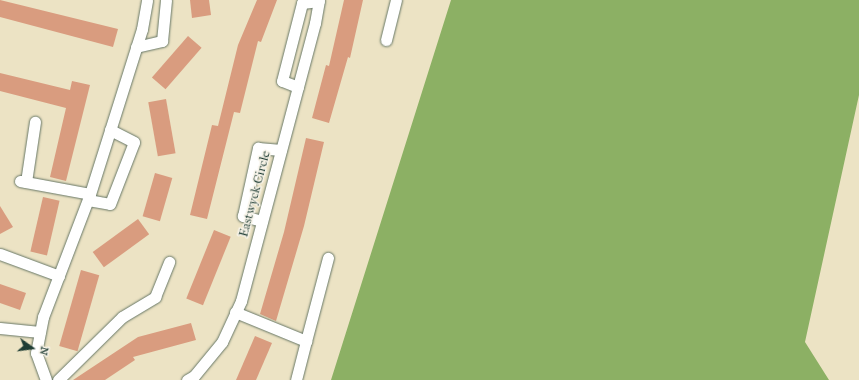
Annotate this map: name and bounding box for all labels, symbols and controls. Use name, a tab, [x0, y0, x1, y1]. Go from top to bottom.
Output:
street label: Eastwyck Circle	[236, 149, 274, 239]
north arrow	[12, 328, 52, 368]
text: N	[37, 345, 51, 357]

